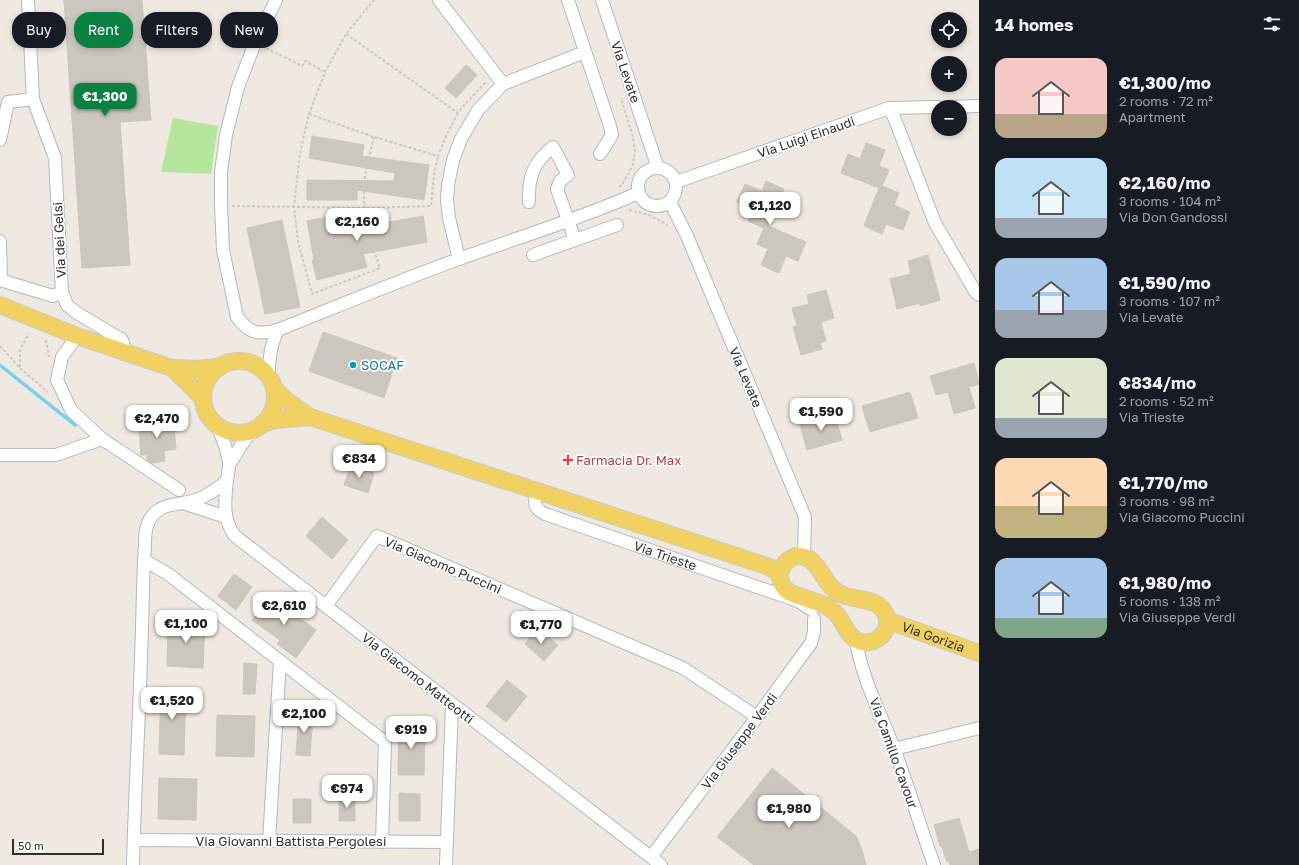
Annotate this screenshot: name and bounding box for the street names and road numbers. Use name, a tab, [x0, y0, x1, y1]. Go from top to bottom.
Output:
street label: Via Levate	[608, 39, 644, 105]
street label: Via Luigi Einaudi	[755, 113, 857, 161]
street label: Via dei Gelsi	[49, 201, 69, 279]
street label: Via Levate	[726, 344, 766, 410]
street label: Via Giacomo Puccini	[382, 533, 504, 597]
street label: Via Trieste	[632, 537, 699, 574]
street label: Via Gorizia	[900, 618, 967, 655]
street label: Via Giacomo Matteotti	[359, 629, 477, 727]
street label: Via Giuseppe Verdi	[698, 690, 780, 792]
street label: Via Camillo Cavour	[866, 695, 922, 811]
street label: Via Giovanni Battista Pergolesi	[196, 833, 386, 849]

